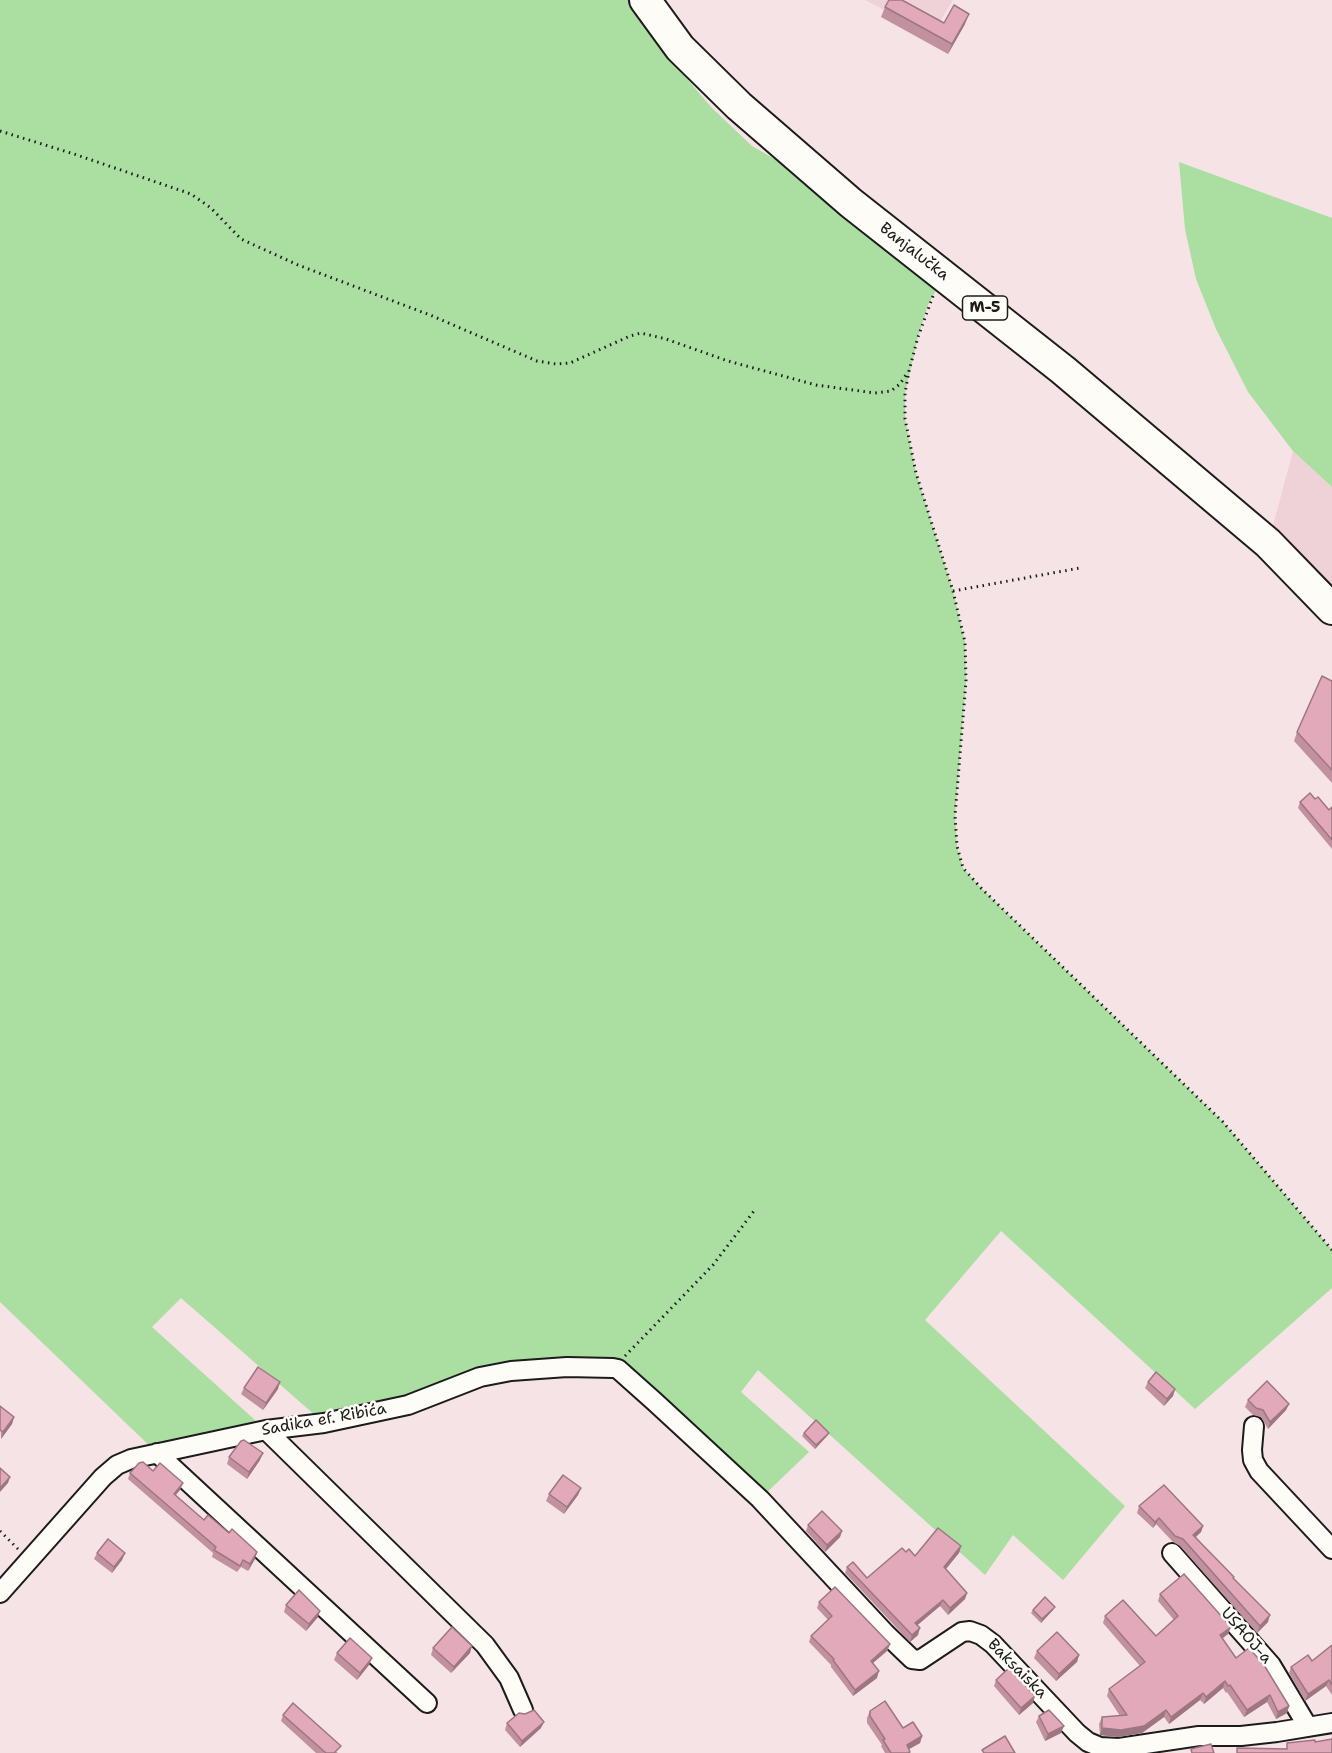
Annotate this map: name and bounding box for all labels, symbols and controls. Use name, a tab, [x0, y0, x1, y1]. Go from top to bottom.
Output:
street label: Banjalučka	[875, 219, 953, 285]
road number: M-5	[962, 296, 1008, 320]
street label: Sadika ef. Ribića	[260, 1400, 388, 1440]
street label: USAOJ-a	[1216, 1604, 1276, 1668]
street label: Baksaiska	[983, 1635, 1051, 1703]

